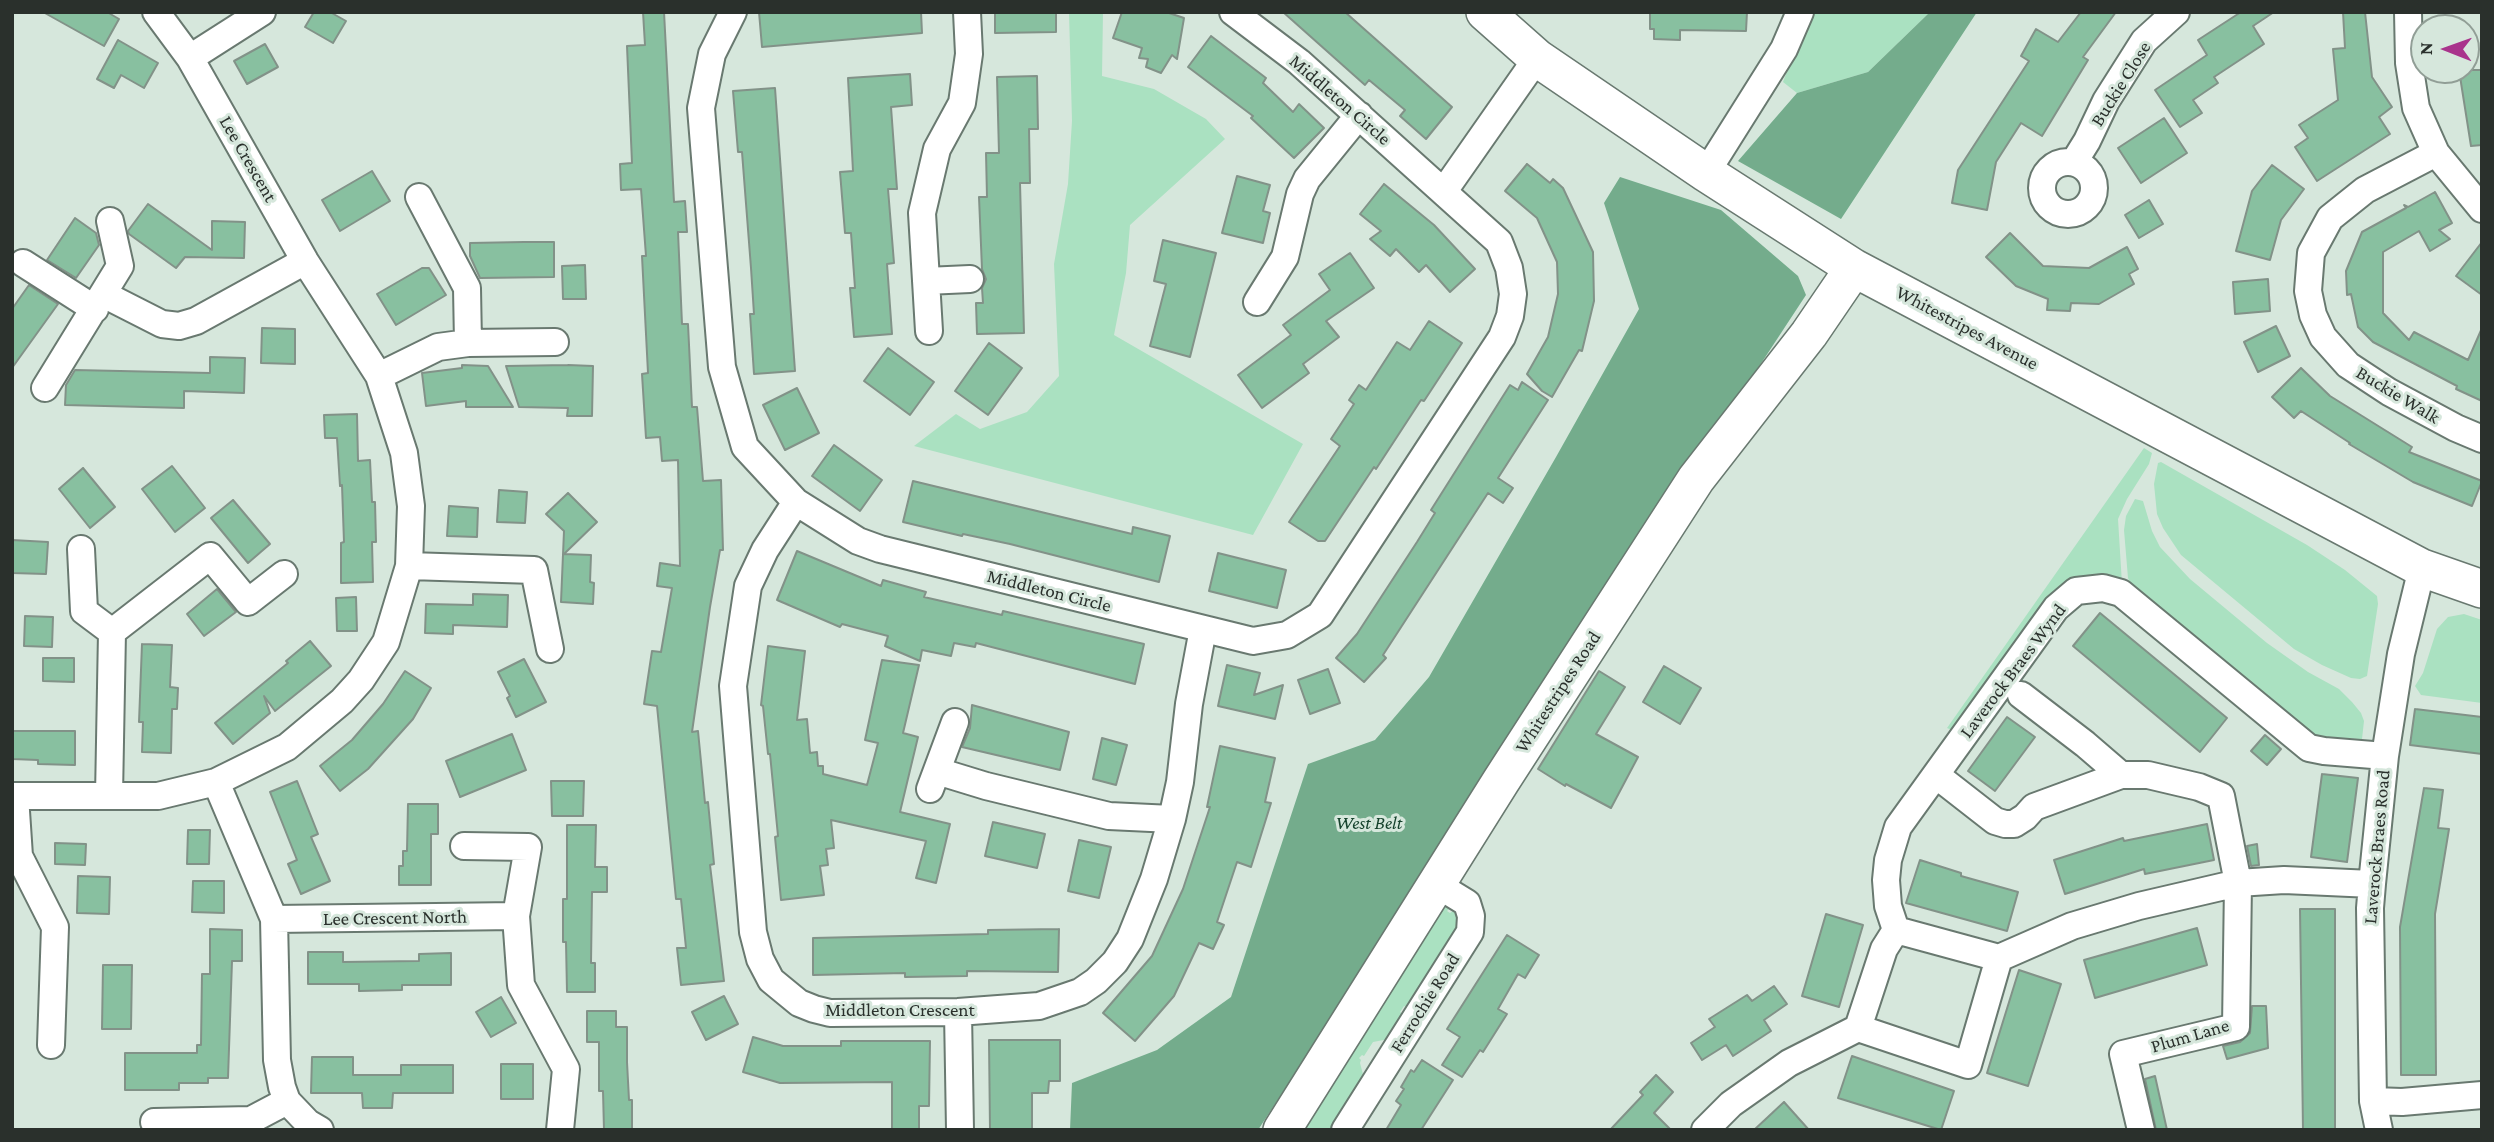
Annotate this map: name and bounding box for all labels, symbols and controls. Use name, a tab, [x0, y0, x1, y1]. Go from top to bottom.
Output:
north arrow	[2410, 14, 2480, 84]
street label: Buckie Close	[2086, 37, 2156, 131]
text: N	[2415, 42, 2436, 55]
street label: Middleton Circle	[1285, 50, 1395, 150]
street label: Lee Crescent	[214, 112, 282, 206]
street label: Whitestripes Avenue	[1892, 281, 2042, 375]
street label: Buckie Walk	[2352, 361, 2444, 429]
street label: Middleton Circle	[985, 565, 1113, 617]
street label: Laverock Braes Wynd	[1955, 599, 2071, 743]
street label: Whitestripes Road	[1510, 627, 1606, 757]
street label: Laverock Braes Road	[2359, 769, 2395, 925]
park label: West Belt	[1336, 812, 1402, 834]
street label: Lee Crescent North	[323, 905, 467, 931]
street label: Ferrochie Road	[1385, 949, 1465, 1057]
street label: Middleton Crescent	[825, 999, 975, 1021]
street label: Plum Lane	[2148, 1014, 2232, 1058]

